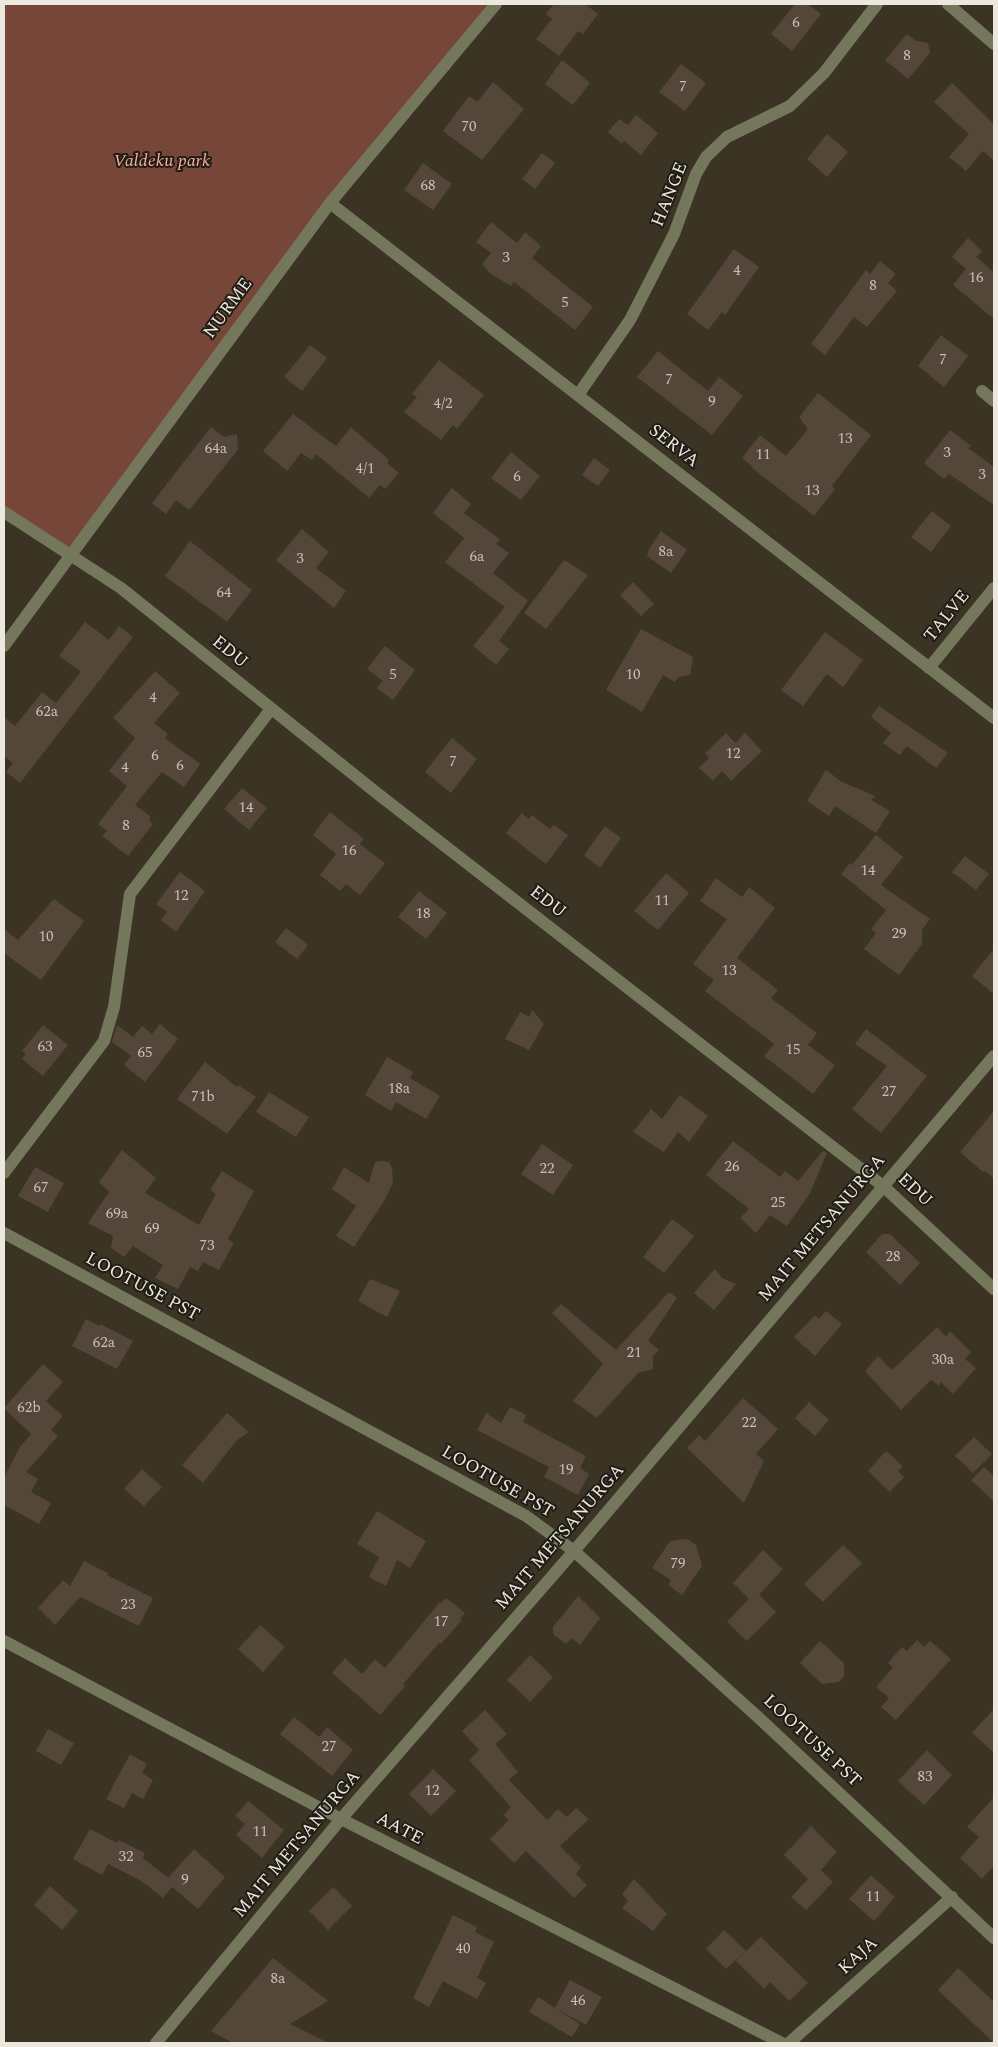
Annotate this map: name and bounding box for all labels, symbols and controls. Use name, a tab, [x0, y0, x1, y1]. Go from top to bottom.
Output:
house number: 6	[792, 15, 800, 33]
house number: 8	[903, 48, 911, 66]
house number: 7	[679, 79, 687, 97]
house number: 70	[462, 119, 476, 137]
park label: Valdeku park	[114, 151, 210, 173]
street label: HANGE	[648, 159, 694, 231]
house number: 68	[421, 178, 435, 196]
house number: 3	[502, 250, 510, 268]
house number: 4	[733, 263, 741, 281]
house number: 16	[969, 270, 983, 288]
street label: NURME	[200, 275, 258, 343]
house number: 8	[869, 278, 877, 296]
house number: 5	[561, 295, 569, 313]
house number: 7	[939, 352, 947, 370]
house number: 7	[665, 372, 673, 390]
house number: 9	[708, 394, 716, 412]
house number: 4/2	[434, 396, 452, 414]
street label: SERVA	[643, 421, 703, 473]
house number: 13	[838, 431, 852, 449]
house number: 64a	[205, 441, 227, 459]
house number: 3	[943, 445, 951, 463]
house number: 11	[756, 447, 770, 465]
house number: 4/1	[356, 461, 374, 479]
house number: 3	[978, 467, 986, 485]
house number: 6	[513, 469, 521, 487]
house number: 13	[805, 483, 819, 501]
house number: 8a	[659, 544, 673, 562]
house number: 6a	[470, 549, 484, 567]
house number: 3	[296, 551, 304, 569]
house number: 64	[217, 585, 231, 603]
street label: TALVE	[921, 587, 975, 647]
street label: EDU	[207, 632, 251, 674]
house number: 5	[389, 667, 397, 685]
house number: 10	[626, 667, 640, 685]
house number: 4	[149, 690, 157, 708]
house number: 62a	[36, 704, 58, 722]
house number: 12	[726, 746, 740, 764]
house number: 6	[151, 748, 159, 766]
house number: 7	[449, 754, 457, 772]
house number: 6	[176, 758, 184, 776]
house number: 4	[121, 760, 129, 778]
house number: 14	[239, 800, 253, 818]
house number: 8	[122, 818, 130, 836]
house number: 16	[342, 843, 356, 861]
house number: 14	[861, 863, 875, 881]
street label: EDU	[525, 882, 569, 924]
house number: 12	[174, 888, 188, 906]
house number: 11	[655, 893, 669, 911]
house number: 18	[416, 906, 430, 924]
house number: 29	[892, 926, 906, 944]
house number: 10	[39, 929, 53, 947]
house number: 13	[722, 963, 736, 981]
house number: 63	[38, 1039, 52, 1057]
house number: 15	[786, 1042, 800, 1060]
house number: 65	[138, 1045, 152, 1063]
house number: 18a	[388, 1081, 410, 1099]
house number: 27	[882, 1084, 896, 1102]
house number: 71b	[191, 1089, 215, 1107]
street label: MAIT METSANURGA	[755, 1151, 891, 1307]
house number: 26	[725, 1159, 739, 1177]
house number: 22	[540, 1161, 554, 1179]
street label: EDU	[892, 1169, 936, 1213]
house number: 67	[34, 1180, 48, 1198]
house number: 25	[771, 1195, 785, 1213]
house number: 69a	[106, 1206, 128, 1224]
house number: 69	[145, 1221, 159, 1239]
house number: 73	[200, 1238, 214, 1256]
street label: LOOTUSE PST	[81, 1249, 203, 1327]
house number: 28	[886, 1249, 900, 1267]
house number: 62a	[93, 1335, 115, 1353]
house number: 21	[627, 1345, 641, 1363]
house number: 30a	[932, 1352, 954, 1370]
house number: 62b	[17, 1400, 41, 1418]
house number: 22	[742, 1415, 756, 1433]
street label: LOOTUSE PST	[437, 1442, 557, 1524]
street label: MAIT METSANURGA	[492, 1461, 630, 1615]
house number: 19	[559, 1462, 573, 1480]
house number: 79	[671, 1556, 685, 1574]
house number: 23	[121, 1597, 135, 1615]
house number: 17	[434, 1614, 448, 1632]
street label: LOOTUSE PST	[757, 1691, 865, 1793]
house number: 27	[322, 1739, 336, 1757]
street label: MAIT METSANURGA	[230, 1767, 366, 1923]
house number: 83	[918, 1769, 932, 1787]
house number: 12	[425, 1783, 439, 1801]
street label: AATE	[372, 1809, 426, 1851]
house number: 11	[253, 1824, 267, 1842]
house number: 32	[119, 1849, 133, 1867]
house number: 9	[181, 1872, 189, 1890]
house number: 11	[866, 1889, 880, 1907]
street label: KAJA	[835, 1934, 883, 1980]
house number: 40	[456, 1941, 470, 1959]
house number: 8a	[271, 1971, 285, 1989]
house number: 46	[571, 1993, 585, 2011]

